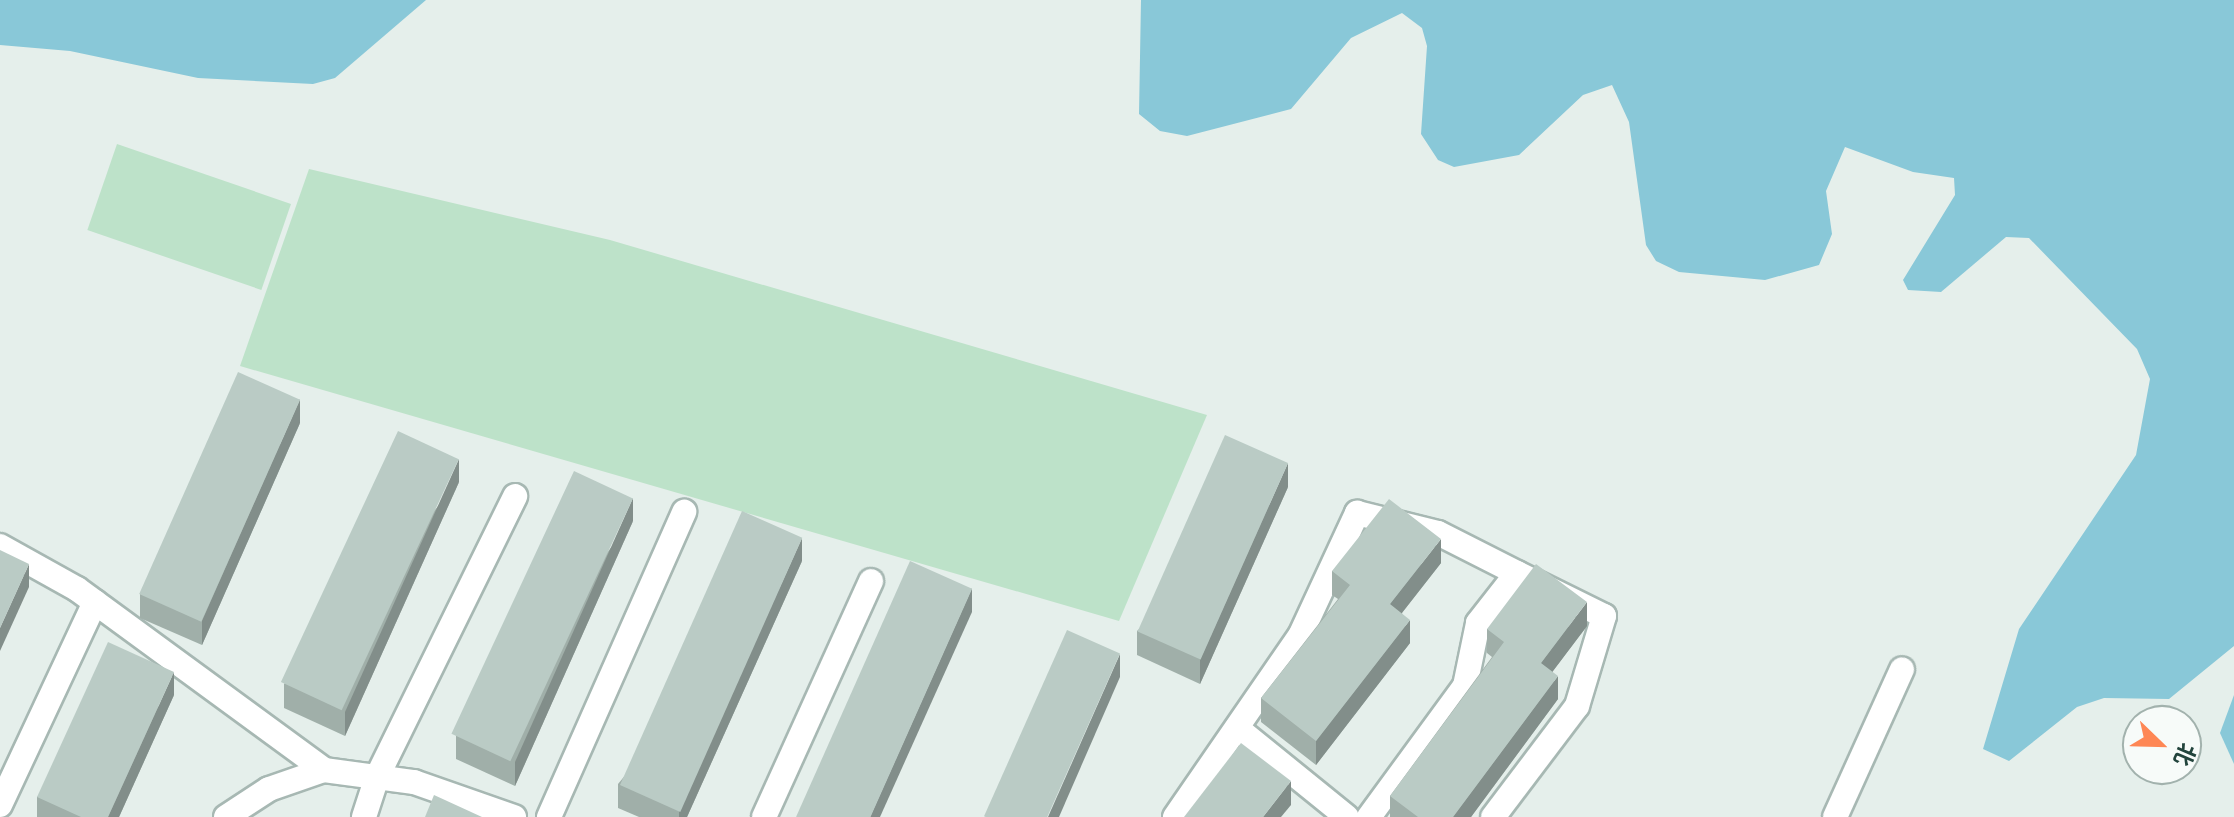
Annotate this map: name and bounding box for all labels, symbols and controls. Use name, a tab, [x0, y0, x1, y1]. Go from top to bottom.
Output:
north arrow	[2122, 705, 2202, 785]
text: 北	[2166, 738, 2199, 769]

